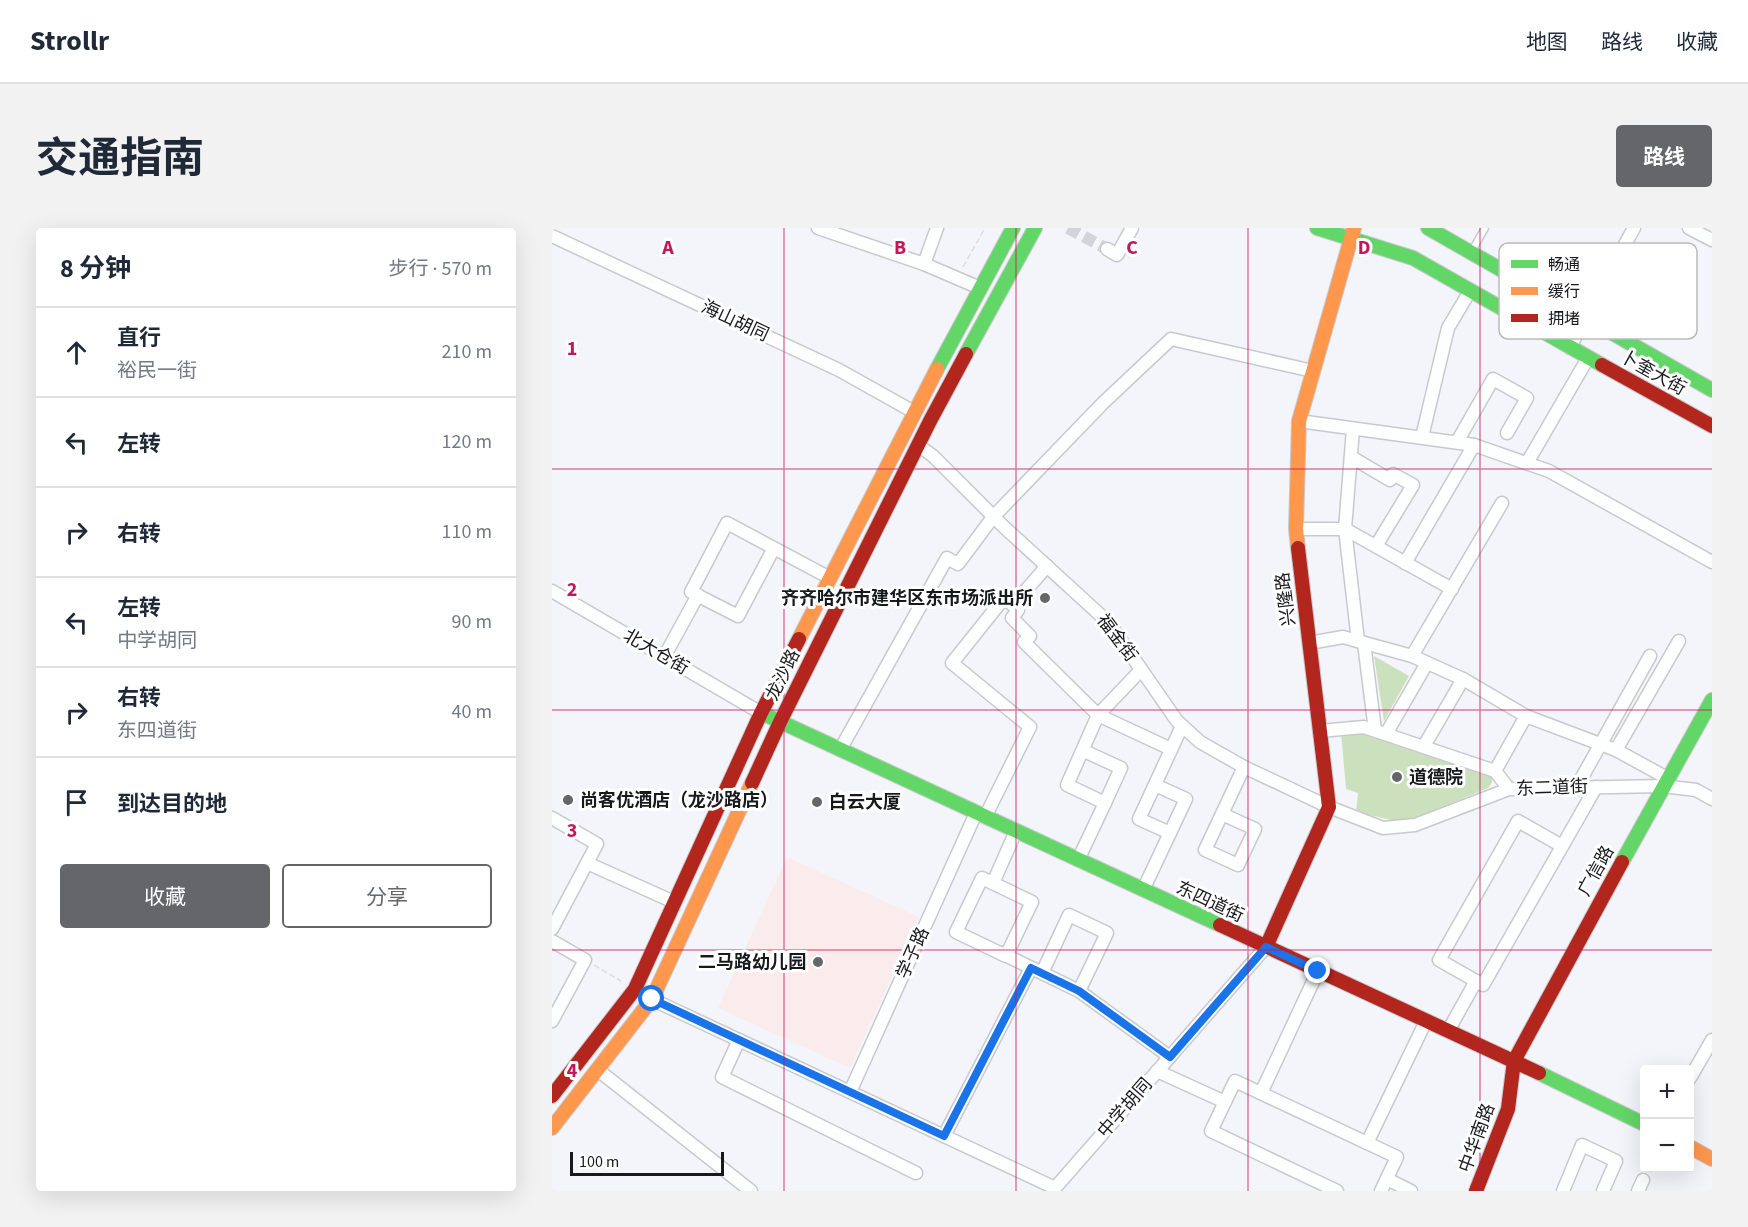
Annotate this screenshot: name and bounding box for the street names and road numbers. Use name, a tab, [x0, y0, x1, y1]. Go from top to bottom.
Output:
street label: 海山胡同	[697, 294, 773, 348]
street label: 卜奎大街	[1615, 345, 1691, 401]
street label: 兴隆路	[1270, 571, 1302, 627]
street label: 福金街	[1091, 609, 1143, 667]
street label: 北大仓街	[619, 623, 693, 681]
street label: 龙沙路	[760, 645, 806, 705]
street label: 东二道街	[1516, 774, 1588, 802]
street label: 广信路	[1572, 841, 1620, 901]
street label: 东四道街	[1172, 875, 1248, 929]
street label: 学子路	[891, 923, 935, 983]
street label: 中学胡同	[1092, 1073, 1158, 1143]
street label: 中华南路	[1453, 1100, 1501, 1176]

